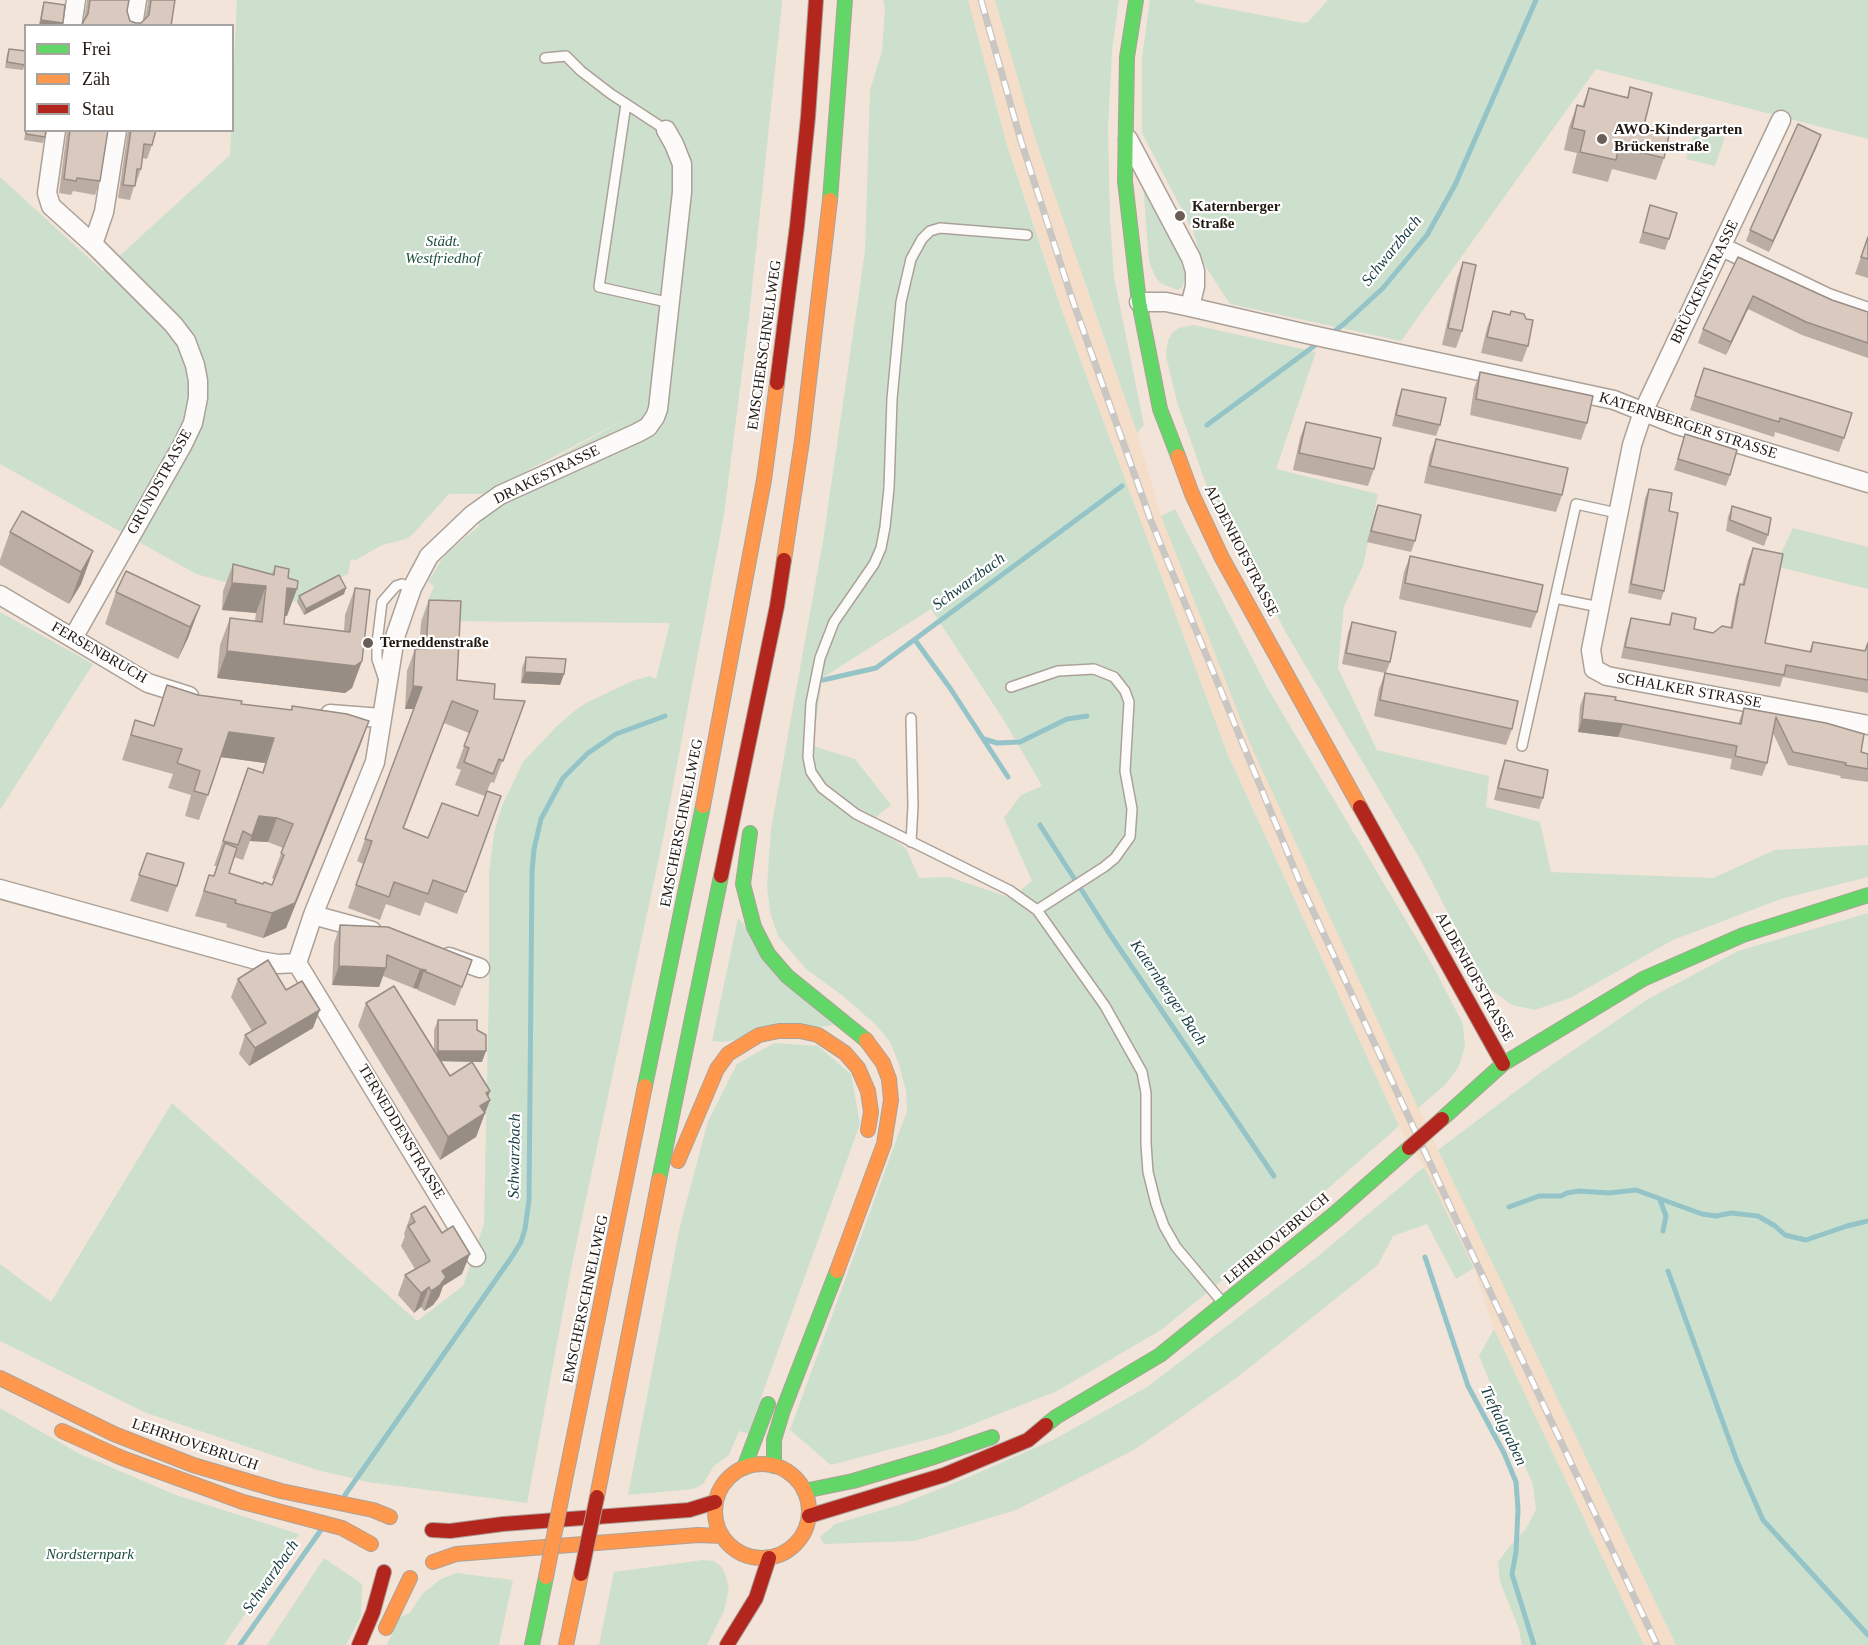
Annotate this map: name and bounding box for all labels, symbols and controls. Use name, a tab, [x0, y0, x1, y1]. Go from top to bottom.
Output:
legend	[24, 24, 234, 132]
text: Frei	[82, 39, 111, 59]
text: Zäh	[82, 69, 110, 89]
text: Stau	[82, 99, 114, 119]
place label: AWO-Kindergarten Brückenstraße	[1614, 121, 1742, 156]
marker: AWO-Kindergarten Brückenstraße	[1595, 132, 1609, 146]
place label: Katernberger Straße	[1192, 198, 1280, 233]
marker: Katernberger Straße	[1173, 209, 1187, 223]
water label: Schwarzbach	[1358, 212, 1426, 290]
street label: BRÜCKENSTRASSE	[1667, 217, 1743, 347]
park label: Städt. Westfriedhof	[405, 233, 481, 268]
street label: EMSCHERSCHNELLWEG	[744, 259, 786, 431]
street label: KATERNBERGER STRASSE	[1597, 389, 1779, 463]
street label: GRUNDSTRASSE	[124, 426, 196, 538]
street label: DRAKESTRASSE	[491, 442, 603, 508]
street label: ALDENHOFSTRASSE	[1200, 482, 1282, 620]
water label: Schwarzbach	[929, 549, 1009, 615]
street label: FERSENBRUCH	[48, 618, 150, 688]
place label: Terneddenstraße	[380, 634, 489, 652]
marker: Terneddenstraße	[361, 636, 375, 650]
street label: SCHALKER STRASSE	[1615, 669, 1763, 713]
street label: EMSCHERSCHNELLWEG	[657, 737, 707, 909]
street label: ALDENHOFSTRASSE	[1431, 909, 1517, 1045]
water label: Katernberger Bach	[1126, 936, 1210, 1050]
street label: TERNEDDENSTRASSE	[354, 1061, 448, 1203]
water label: Schwarzbach	[505, 1113, 525, 1199]
street label: LEHRHOVEBRUCH	[1220, 1190, 1334, 1288]
street label: EMSCHERSCHNELLWEG	[559, 1213, 613, 1385]
water label: Tieftalgraben	[1475, 1383, 1531, 1469]
street label: LEHRHOVEBRUCH	[129, 1415, 261, 1475]
water label: Schwarzbach	[239, 1537, 303, 1617]
park label: Nordsternpark	[46, 1546, 134, 1564]

